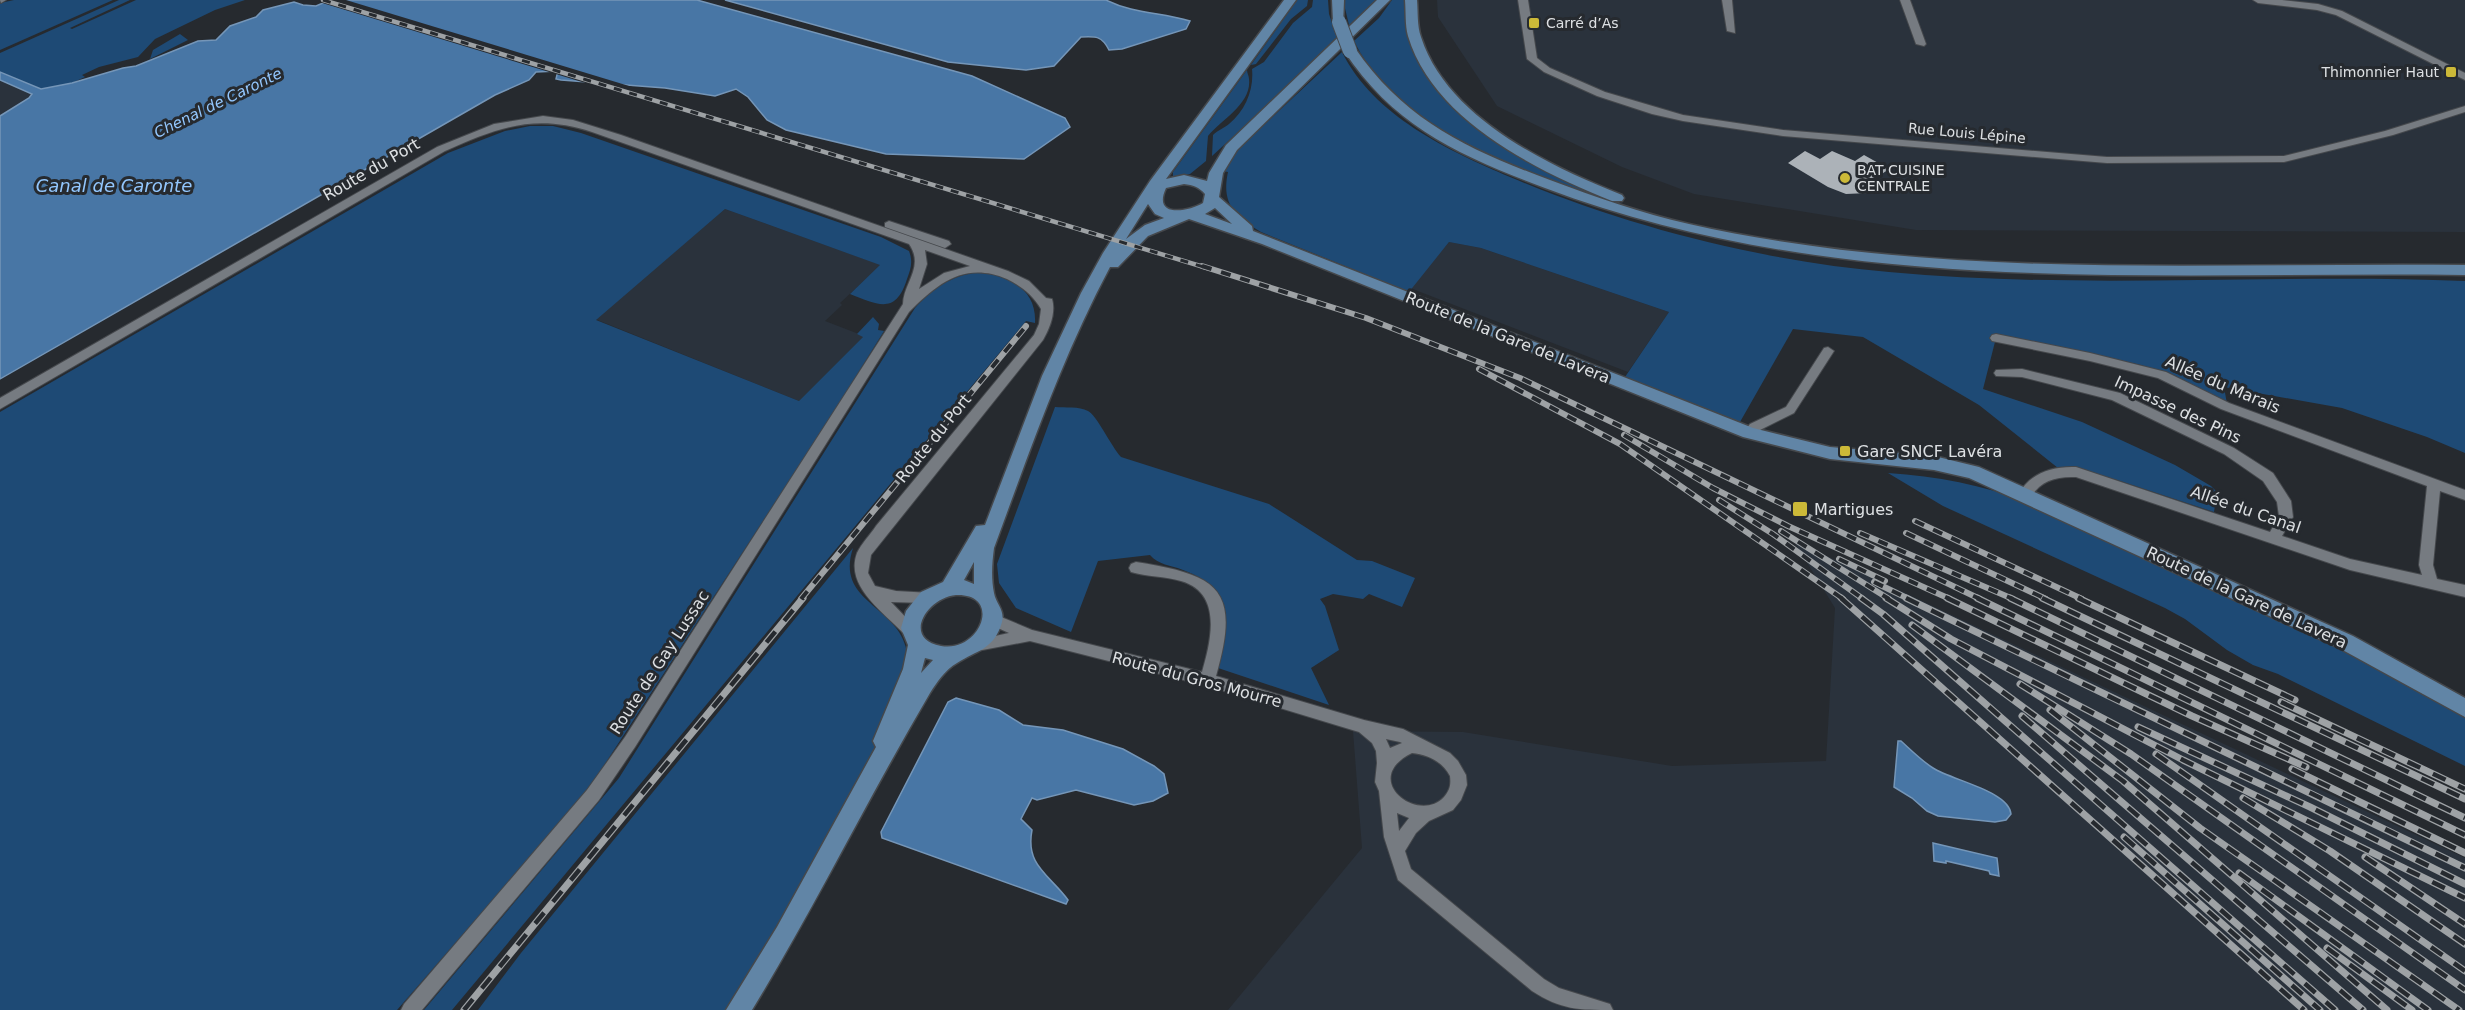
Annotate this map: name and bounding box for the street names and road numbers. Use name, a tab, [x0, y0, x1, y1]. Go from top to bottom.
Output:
street label: Rue Louis Lépine	[1907, 120, 2027, 146]
street label: Route du Port	[319, 134, 423, 205]
street label: Route de la Gare de Lavera	[1403, 288, 1613, 387]
street label: Allée du Marais	[2163, 352, 2283, 417]
street label: Impasse des Pins	[2111, 372, 2244, 447]
street label: Route du Port	[892, 390, 975, 487]
street label: Allée du Canal	[2188, 482, 2303, 537]
street label: Route de la Gare de Lavera	[2144, 543, 2350, 652]
street label: Route de Gay Lussac	[606, 587, 713, 738]
street label: Route du Gros Mourre	[1110, 648, 1284, 711]

